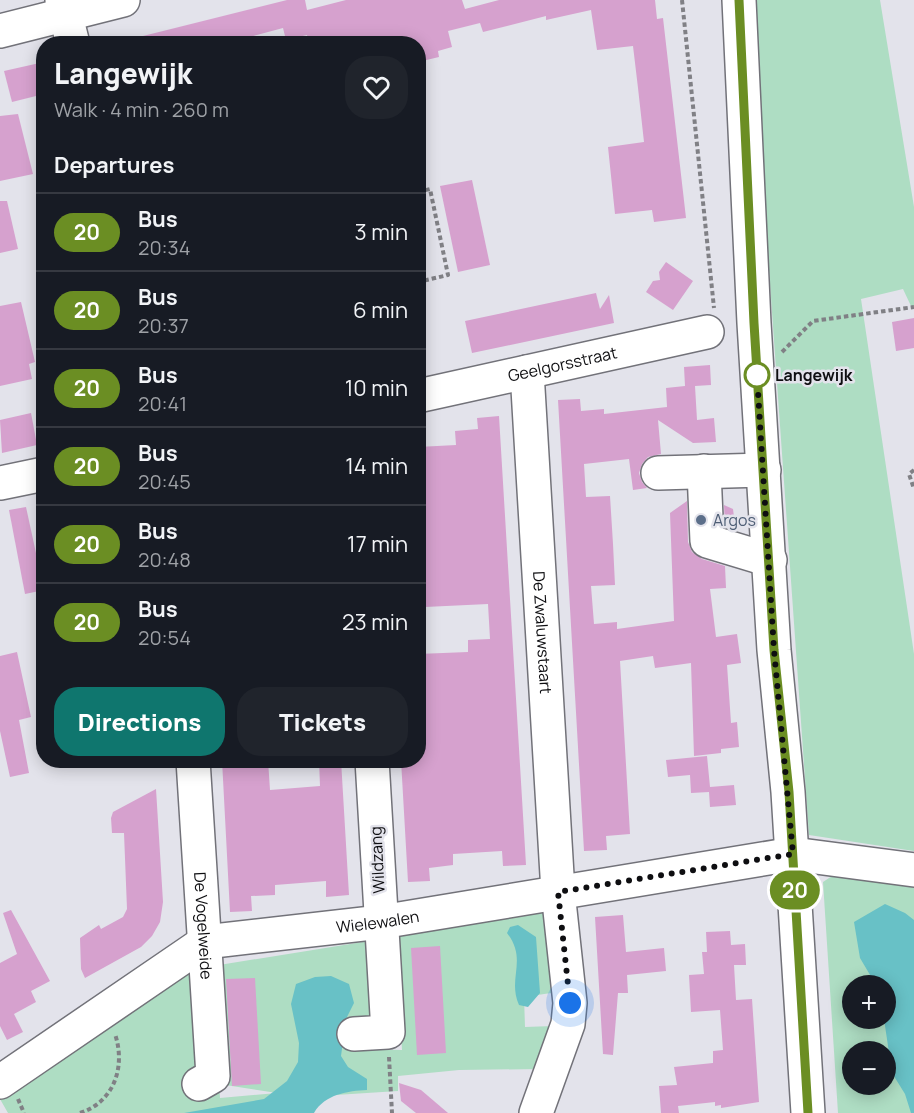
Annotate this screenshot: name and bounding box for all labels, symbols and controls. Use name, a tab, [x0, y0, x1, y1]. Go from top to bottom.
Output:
text: Langewijk	[54, 54, 192, 92]
button: heart	[345, 56, 408, 119]
text: Walk · 4 min · 260 m	[54, 96, 229, 123]
text: Departures	[54, 150, 174, 180]
text: Bus	[138, 204, 178, 234]
text: 3 min	[355, 217, 408, 247]
text: 20	[74, 218, 100, 246]
text: 20:34	[138, 234, 190, 261]
text: Bus	[138, 282, 178, 312]
text: 6 min	[353, 295, 408, 325]
text: 20	[74, 296, 100, 324]
text: 20:37	[138, 312, 189, 339]
street label: Geelgorsstraat	[506, 341, 619, 387]
text: Bus	[138, 360, 178, 390]
marker: Langewijk	[744, 362, 770, 388]
place label: Langewijk	[775, 364, 853, 386]
text: 10 min	[345, 373, 408, 403]
text: 20	[74, 374, 100, 402]
text: 20:41	[138, 390, 187, 417]
text: Bus	[138, 438, 178, 468]
text: 14 min	[345, 451, 408, 481]
text: 20	[74, 452, 100, 480]
text: 20:45	[138, 468, 191, 495]
place label: Argos	[713, 509, 756, 531]
marker: Argos	[694, 513, 708, 527]
text: Bus	[138, 516, 178, 546]
text: 17 min	[347, 529, 408, 559]
text: 20	[74, 530, 100, 558]
text: 20:48	[138, 546, 191, 573]
street label: De Zwaluwstaart	[528, 571, 557, 695]
text: Bus	[138, 594, 178, 624]
text: 23 min	[342, 607, 408, 637]
text: 20	[74, 608, 100, 636]
text: 20:54	[138, 624, 191, 651]
button: Directions	[54, 687, 225, 756]
button: Tickets	[237, 687, 408, 756]
street label: Wildzang	[364, 826, 390, 894]
line badge: 20	[768, 870, 822, 910]
street label: De Vogelweide	[189, 871, 218, 980]
text: 20	[782, 876, 808, 904]
street label: Wielewalen	[335, 905, 421, 938]
map controls	[842, 975, 896, 1095]
button: +	[842, 975, 896, 1029]
your location	[555, 988, 585, 1018]
button: −	[842, 1041, 896, 1095]

